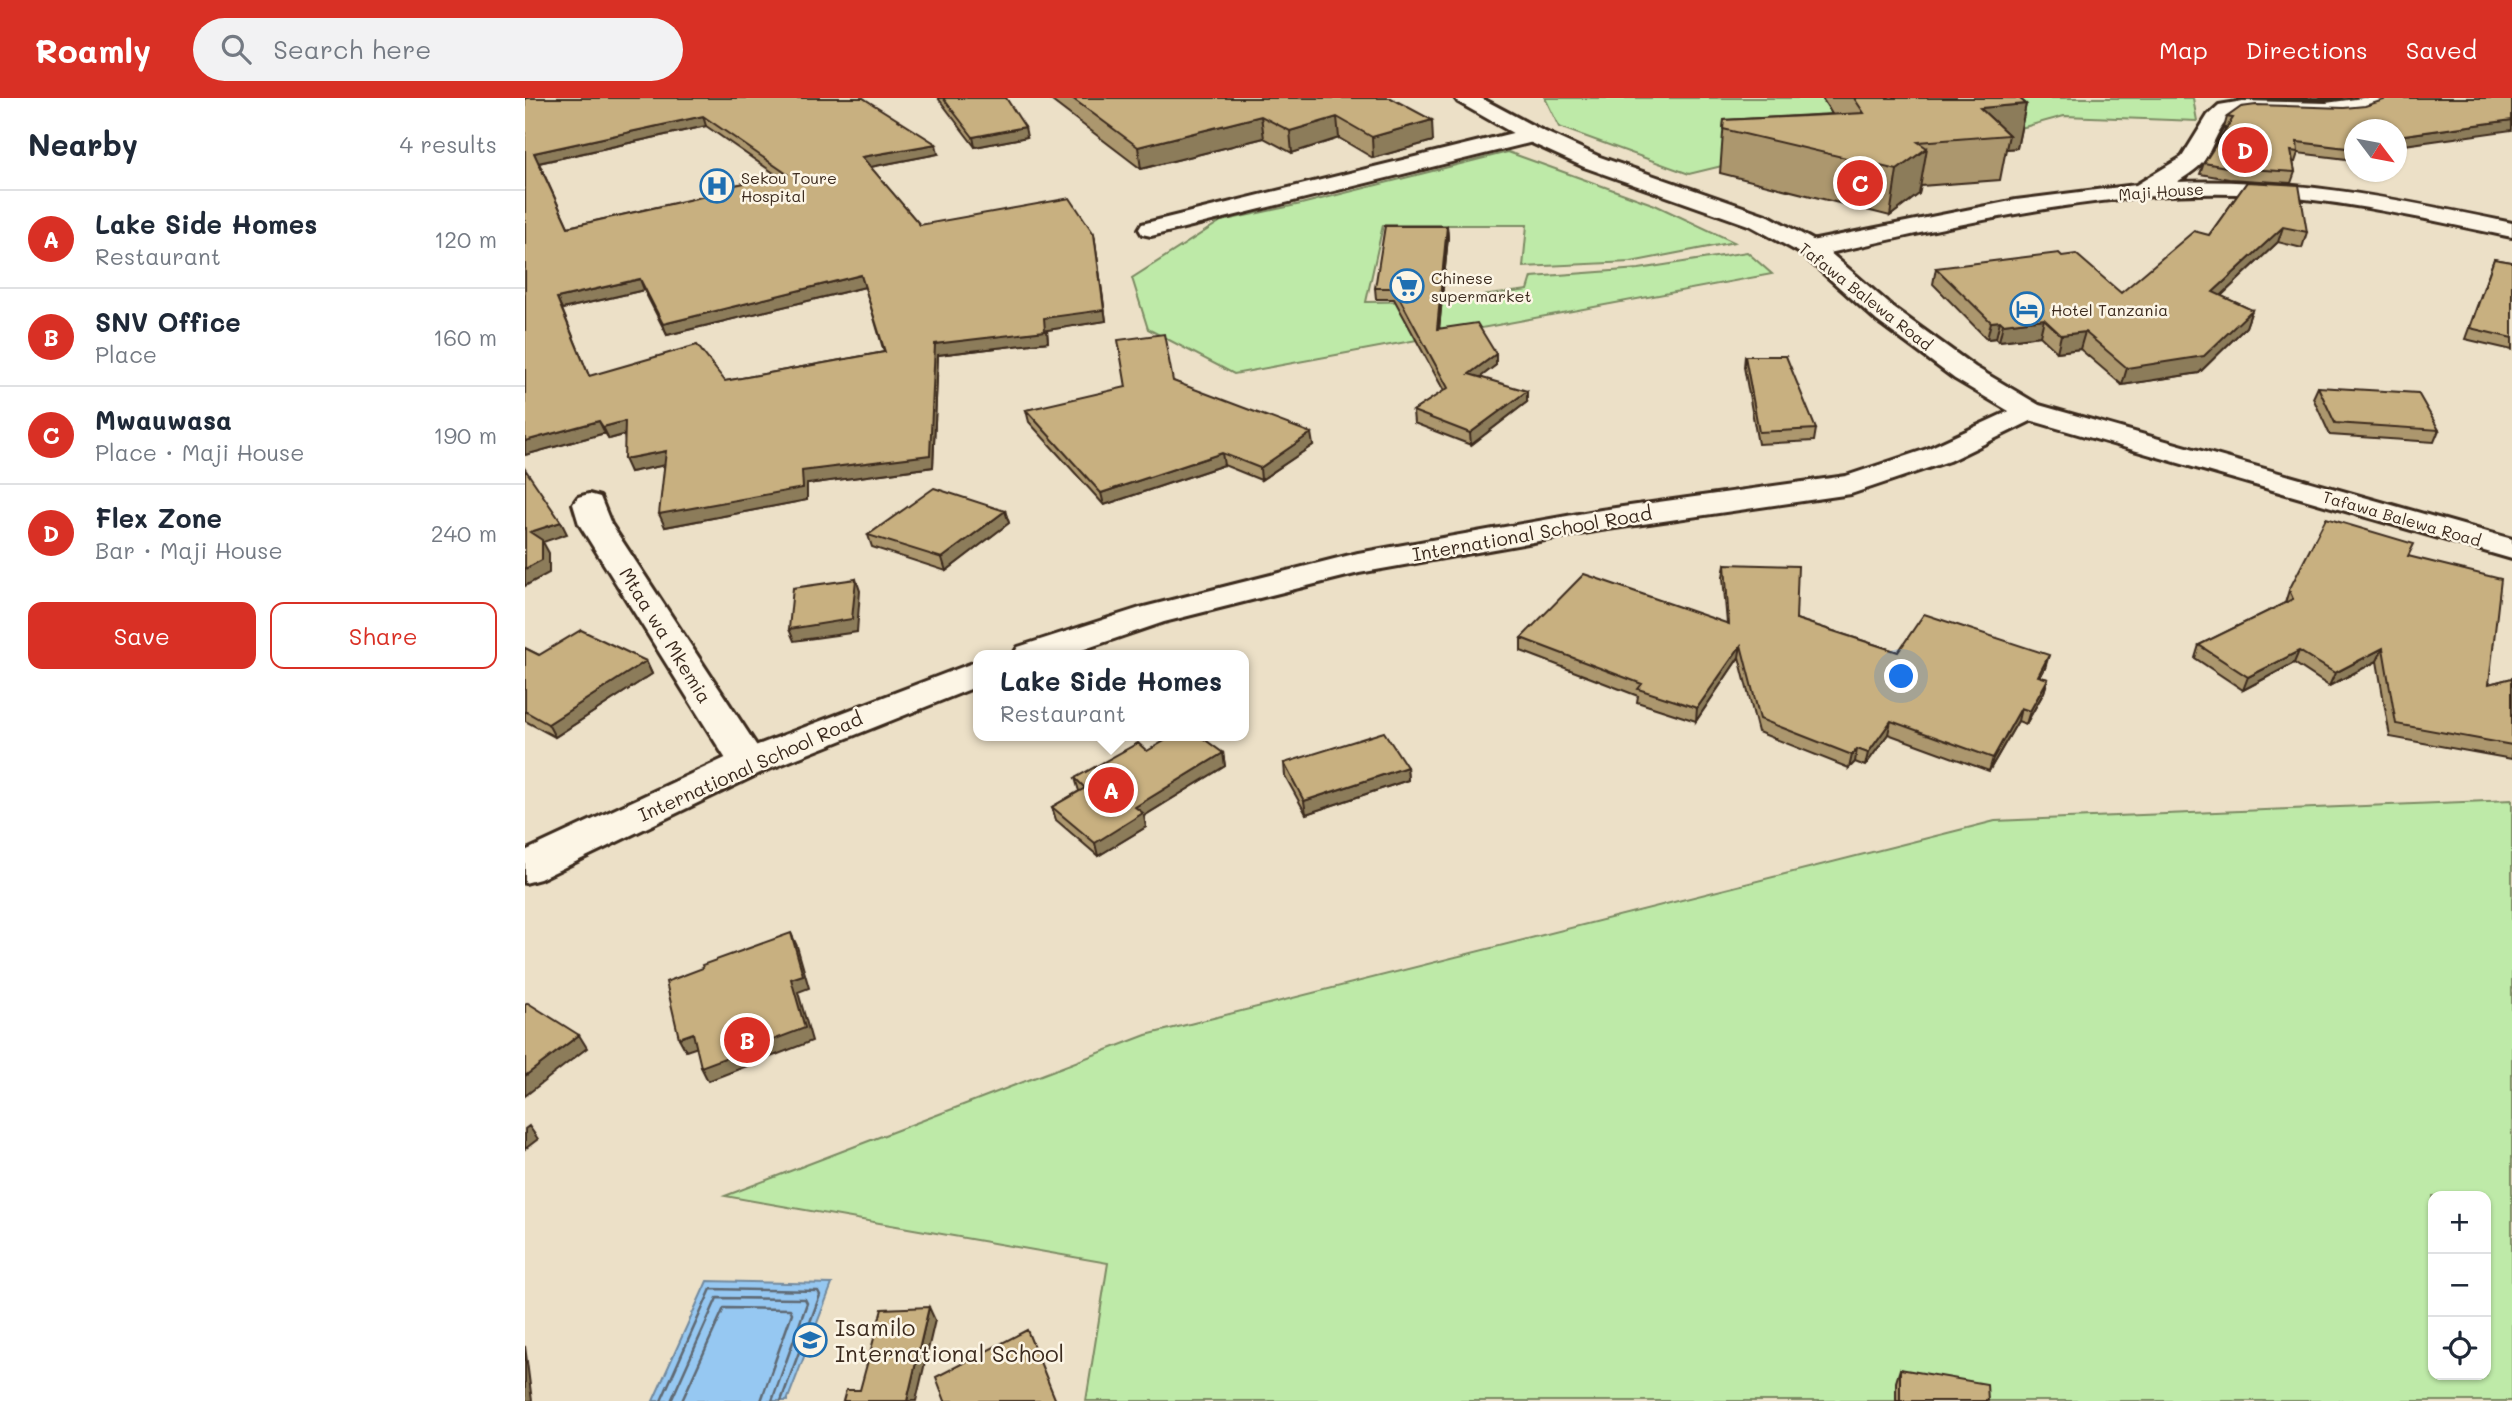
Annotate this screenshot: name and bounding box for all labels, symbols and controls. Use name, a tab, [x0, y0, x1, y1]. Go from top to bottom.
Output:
search box	[193, 18, 683, 81]
text: Roamly	[35, 28, 151, 71]
icon: search	[217, 30, 255, 68]
text: Search here	[273, 32, 431, 66]
text: Map	[2159, 34, 2208, 65]
text: Directions	[2246, 34, 2368, 65]
text: Saved	[2406, 34, 2477, 65]
north arrow	[2344, 119, 2407, 182]
text: Nearby	[28, 124, 138, 164]
pin: D	[2222, 124, 2268, 176]
text: 4 results	[400, 129, 497, 159]
pin: C	[1837, 157, 1883, 209]
hospital icon: Sekou Toure Hospital	[698, 167, 736, 205]
place label: Sekou Toure Hospital	[741, 167, 837, 206]
street label: Maji House	[2118, 178, 2204, 204]
text: Lake Side Homes	[95, 207, 317, 241]
text: A	[43, 224, 59, 254]
text: 120 m	[434, 224, 497, 254]
street label: Tafawa Balewa Road	[1795, 237, 1937, 355]
text: Restaurant	[95, 241, 221, 271]
supermarket icon: Chinese supermarket	[1388, 267, 1426, 305]
place label: Chinese supermarket	[1431, 267, 1532, 306]
hotel icon: Hotel Tanzania	[2008, 290, 2046, 328]
place label: Hotel Tanzania	[2051, 299, 2168, 320]
text: SNV Office	[95, 305, 241, 339]
text: B	[43, 322, 59, 352]
text: 160 m	[433, 322, 497, 352]
text: Place	[95, 339, 157, 369]
text: Mwauwasa	[95, 403, 232, 437]
text: C	[42, 420, 60, 450]
text: 190 m	[433, 420, 497, 450]
text: Place · Maji House	[95, 437, 304, 467]
street label: Tafawa Balewa Road	[2320, 485, 2484, 551]
street label: International School Road	[1410, 500, 1654, 566]
text: Flex Zone	[95, 501, 222, 535]
text: D	[43, 518, 59, 548]
text: 240 m	[431, 518, 497, 548]
text: Bar · Maji House	[95, 535, 283, 565]
street label: Mtaa wa Mkemia	[614, 562, 718, 708]
button: Save	[28, 602, 256, 669]
button: Share	[270, 602, 497, 669]
popup	[973, 650, 1249, 741]
your location	[1884, 659, 1918, 693]
text: Lake Side Homes	[1000, 664, 1222, 698]
text: Restaurant	[1000, 698, 1126, 728]
street label: International School Road	[634, 705, 866, 827]
pin: A	[1088, 764, 1134, 816]
pin: B	[724, 1014, 770, 1066]
map controls	[2428, 1191, 2491, 1380]
button: +	[2428, 1191, 2491, 1254]
button: −	[2428, 1254, 2491, 1317]
place label: Isamilo International School	[835, 1312, 1064, 1368]
button: locate	[2428, 1317, 2491, 1380]
school or university icon: Isamilo International School	[791, 1321, 829, 1359]

